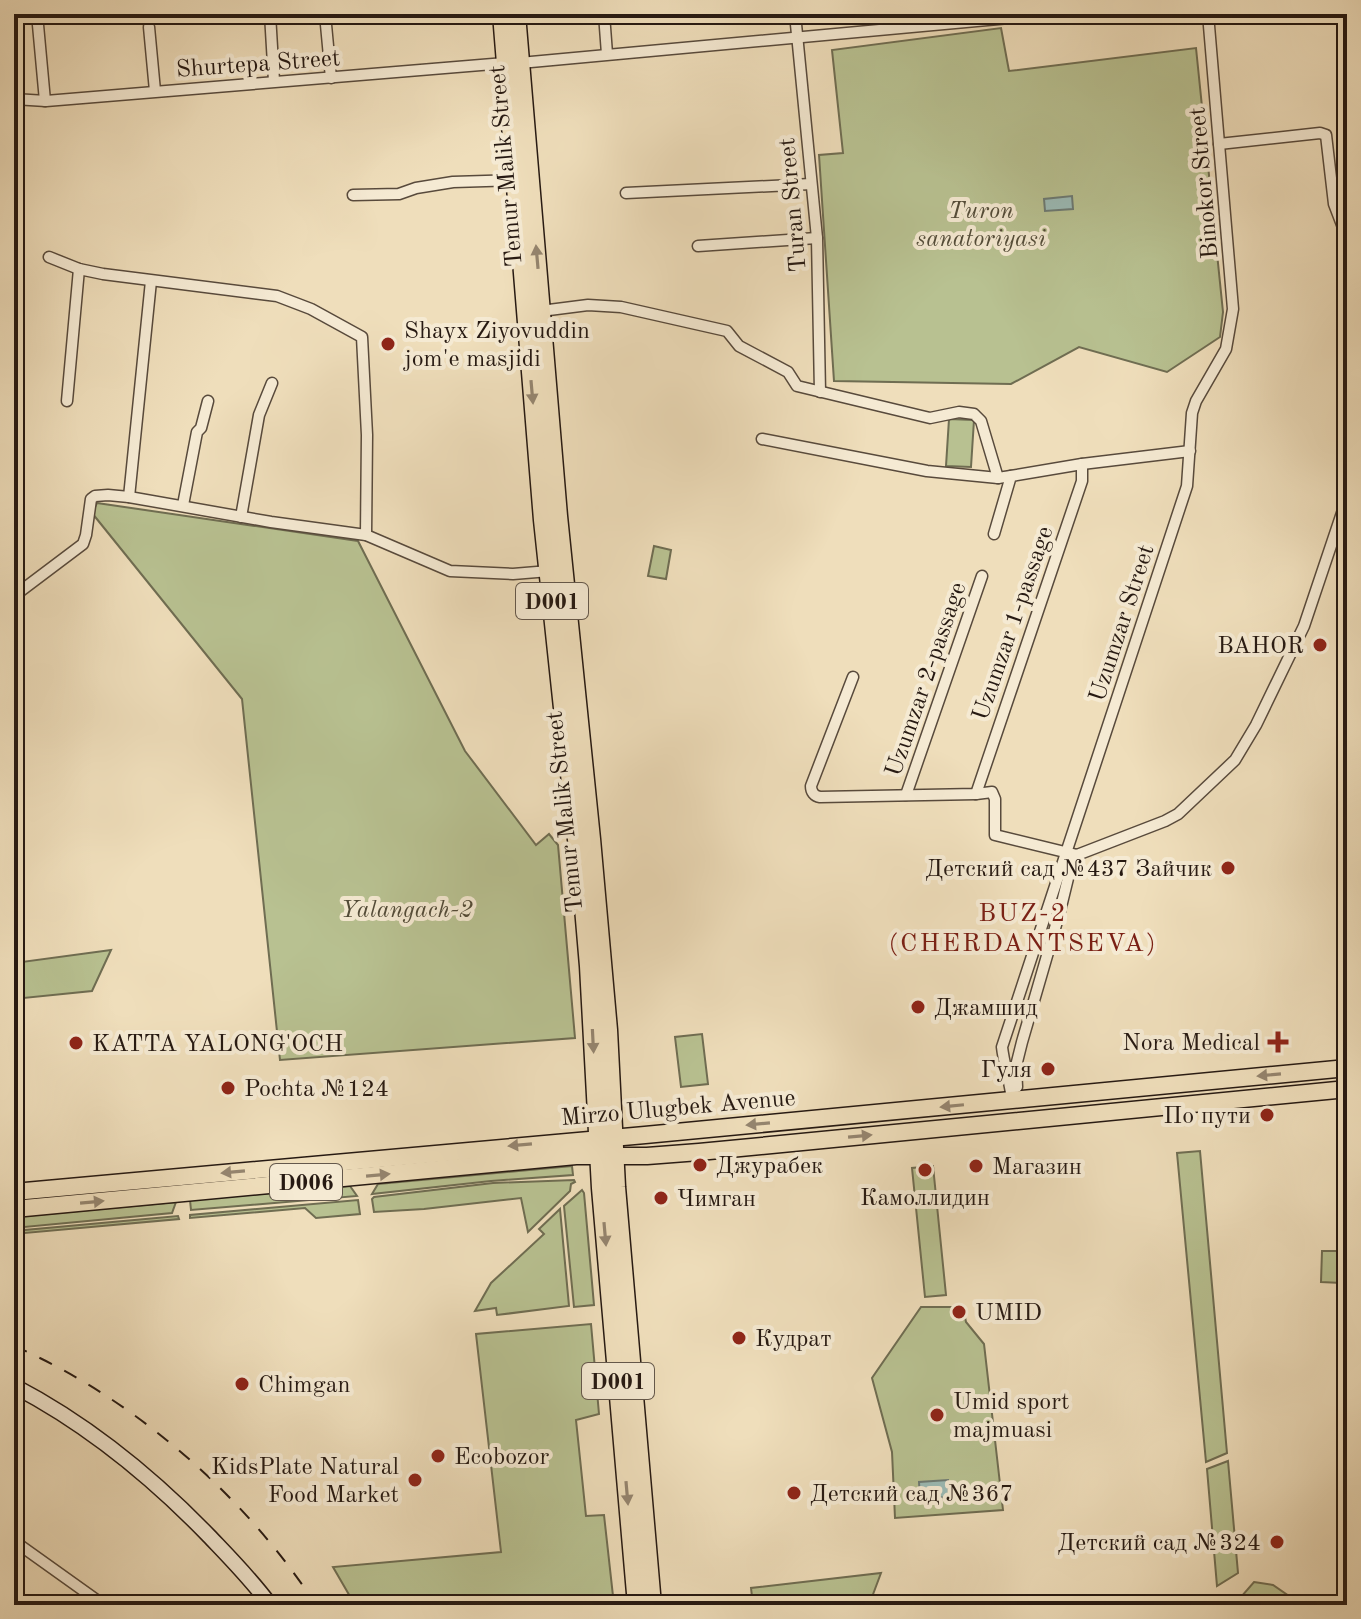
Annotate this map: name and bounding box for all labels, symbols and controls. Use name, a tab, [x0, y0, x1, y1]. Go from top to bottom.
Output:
street label: Shurtepa Street	[175, 47, 341, 83]
street label: Temur Malik Street	[486, 64, 528, 268]
street label: Binokor Street	[1186, 106, 1224, 260]
street label: Turan Street	[776, 137, 812, 273]
park label: Turon sanatoriyasi	[916, 200, 1046, 252]
one-way arrow	[530, 244, 543, 269]
place label: Shayx Ziyovuddin jom'e masjidi	[403, 320, 590, 372]
marker: Shayx Ziyovuddin jom'e masjidi	[379, 335, 397, 353]
one-way arrow	[526, 380, 539, 405]
street label: Uzumzаr 1-passage	[969, 523, 1058, 724]
street label: Uzumzаr Street	[1086, 542, 1160, 705]
street label: Uzumzаr 2-passage	[882, 579, 971, 780]
road number: D001	[516, 583, 588, 619]
place label: BAHOR	[1217, 635, 1304, 659]
marker: BAHOR	[1311, 636, 1329, 654]
street label: Temur Malik Street	[543, 710, 589, 914]
place label: Детский сад №437 Зайчик	[925, 858, 1212, 882]
marker: Детский сад №437 Зайчик	[1219, 859, 1237, 877]
park label: Yalangach-2	[341, 899, 473, 923]
district label: BUZ-2 (CHERDANTSEVA)	[888, 901, 1158, 957]
place label: Джамшид	[934, 997, 1038, 1021]
marker: Джамшид	[909, 998, 927, 1016]
one-way arrow	[587, 1029, 600, 1054]
marker: Nora Medical	[1267, 1031, 1289, 1053]
place label: Nora Medical	[1122, 1032, 1260, 1056]
place label: KATTA YALONG'OCH	[92, 1033, 343, 1057]
marker: KATTA YALONG'OCH	[67, 1034, 85, 1052]
place label: Гуля	[980, 1059, 1032, 1083]
marker: Гуля	[1039, 1060, 1057, 1078]
one-way arrow	[1256, 1069, 1281, 1082]
place label: Pochta №124	[244, 1078, 389, 1102]
marker: Pochta №124	[219, 1079, 237, 1097]
street label: Mirzo Ulugbek Avenue	[560, 1087, 796, 1131]
one-way arrow	[939, 1099, 964, 1112]
place label: По пути	[1163, 1105, 1251, 1129]
marker: По пути	[1258, 1106, 1276, 1124]
one-way arrow	[746, 1118, 771, 1131]
one-way arrow	[848, 1129, 873, 1142]
one-way arrow	[507, 1139, 532, 1152]
place label: Джурабек	[716, 1155, 823, 1179]
marker: Джурабек	[691, 1156, 709, 1174]
place label: Магазин	[992, 1156, 1082, 1180]
marker: Магазин	[967, 1157, 985, 1175]
marker: Камоллидин	[916, 1161, 934, 1179]
road number: D006	[270, 1164, 342, 1200]
one-way arrow	[220, 1165, 245, 1178]
one-way arrow	[366, 1168, 391, 1181]
place label: Камоллидин	[860, 1187, 990, 1211]
place label: Чимган	[677, 1188, 756, 1212]
marker: Чимган	[652, 1189, 670, 1207]
one-way arrow	[80, 1195, 105, 1208]
one-way arrow	[599, 1222, 612, 1247]
place label: UMID	[975, 1302, 1042, 1326]
marker: UMID	[950, 1303, 968, 1321]
place label: Кудрат	[755, 1328, 832, 1352]
marker: Кудрат	[730, 1329, 748, 1347]
road number: D001	[582, 1363, 654, 1399]
place label: Chimgan	[258, 1374, 350, 1398]
marker: Chimgan	[233, 1375, 251, 1393]
place label: Umid sport majmuasi	[953, 1391, 1070, 1443]
marker: Umid sport majmuasi	[928, 1406, 946, 1424]
place label: Ecobozor	[454, 1446, 550, 1470]
marker: Ecobozor	[429, 1447, 447, 1465]
place label: KidsPlate Natural Food Market	[211, 1456, 399, 1508]
marker: KidsPlate Natural Food Market	[406, 1471, 424, 1489]
one-way arrow	[621, 1481, 634, 1506]
place label: Детский сад №367	[810, 1483, 1013, 1507]
marker: Детский сад №367	[785, 1484, 803, 1502]
place label: Детский сад №324	[1058, 1532, 1261, 1556]
marker: Детский сад №324	[1268, 1533, 1286, 1551]

